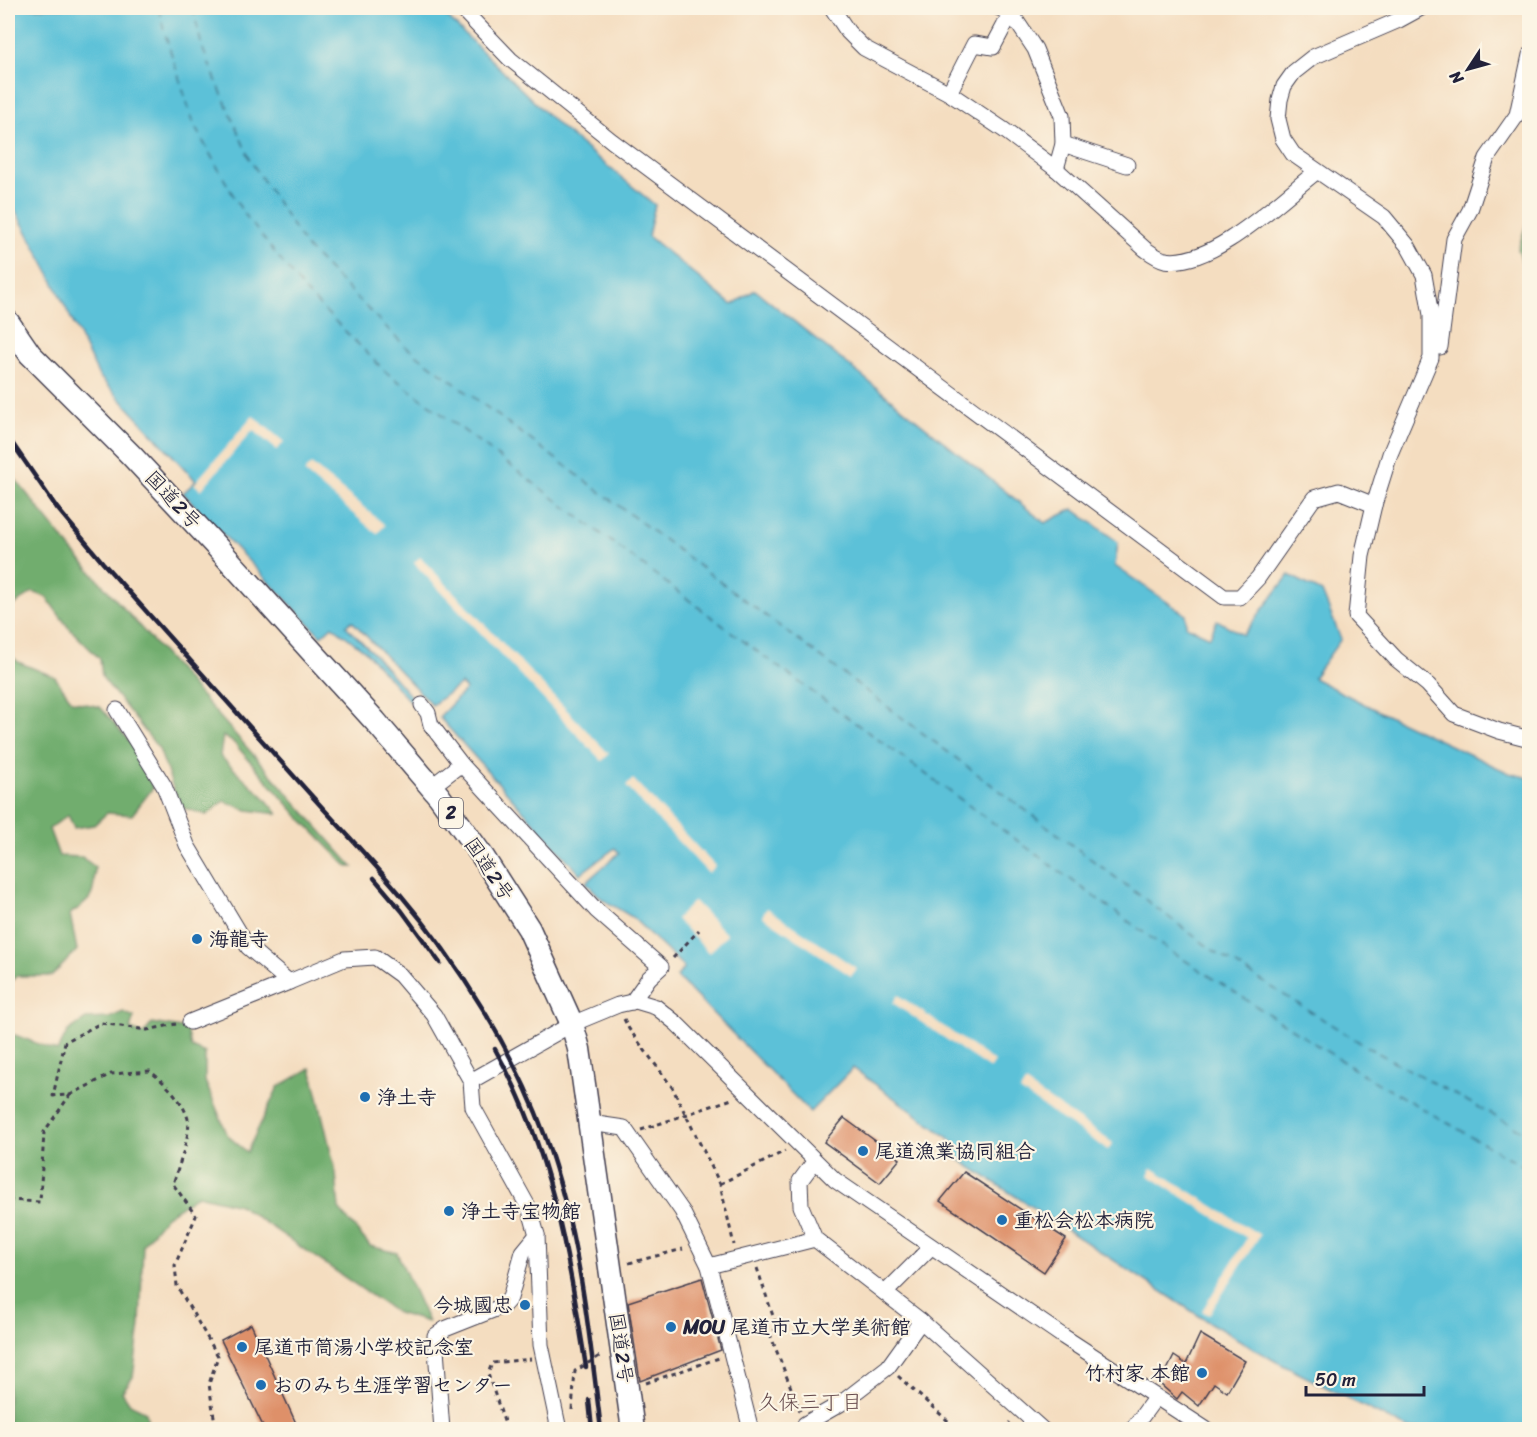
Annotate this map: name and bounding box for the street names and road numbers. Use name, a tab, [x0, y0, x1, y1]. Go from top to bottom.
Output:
street label: 国道2号	[136, 462, 210, 538]
road number: 2	[439, 798, 463, 828]
street label: 国道2号	[454, 830, 524, 908]
street label: 国道2号	[599, 1310, 643, 1386]

